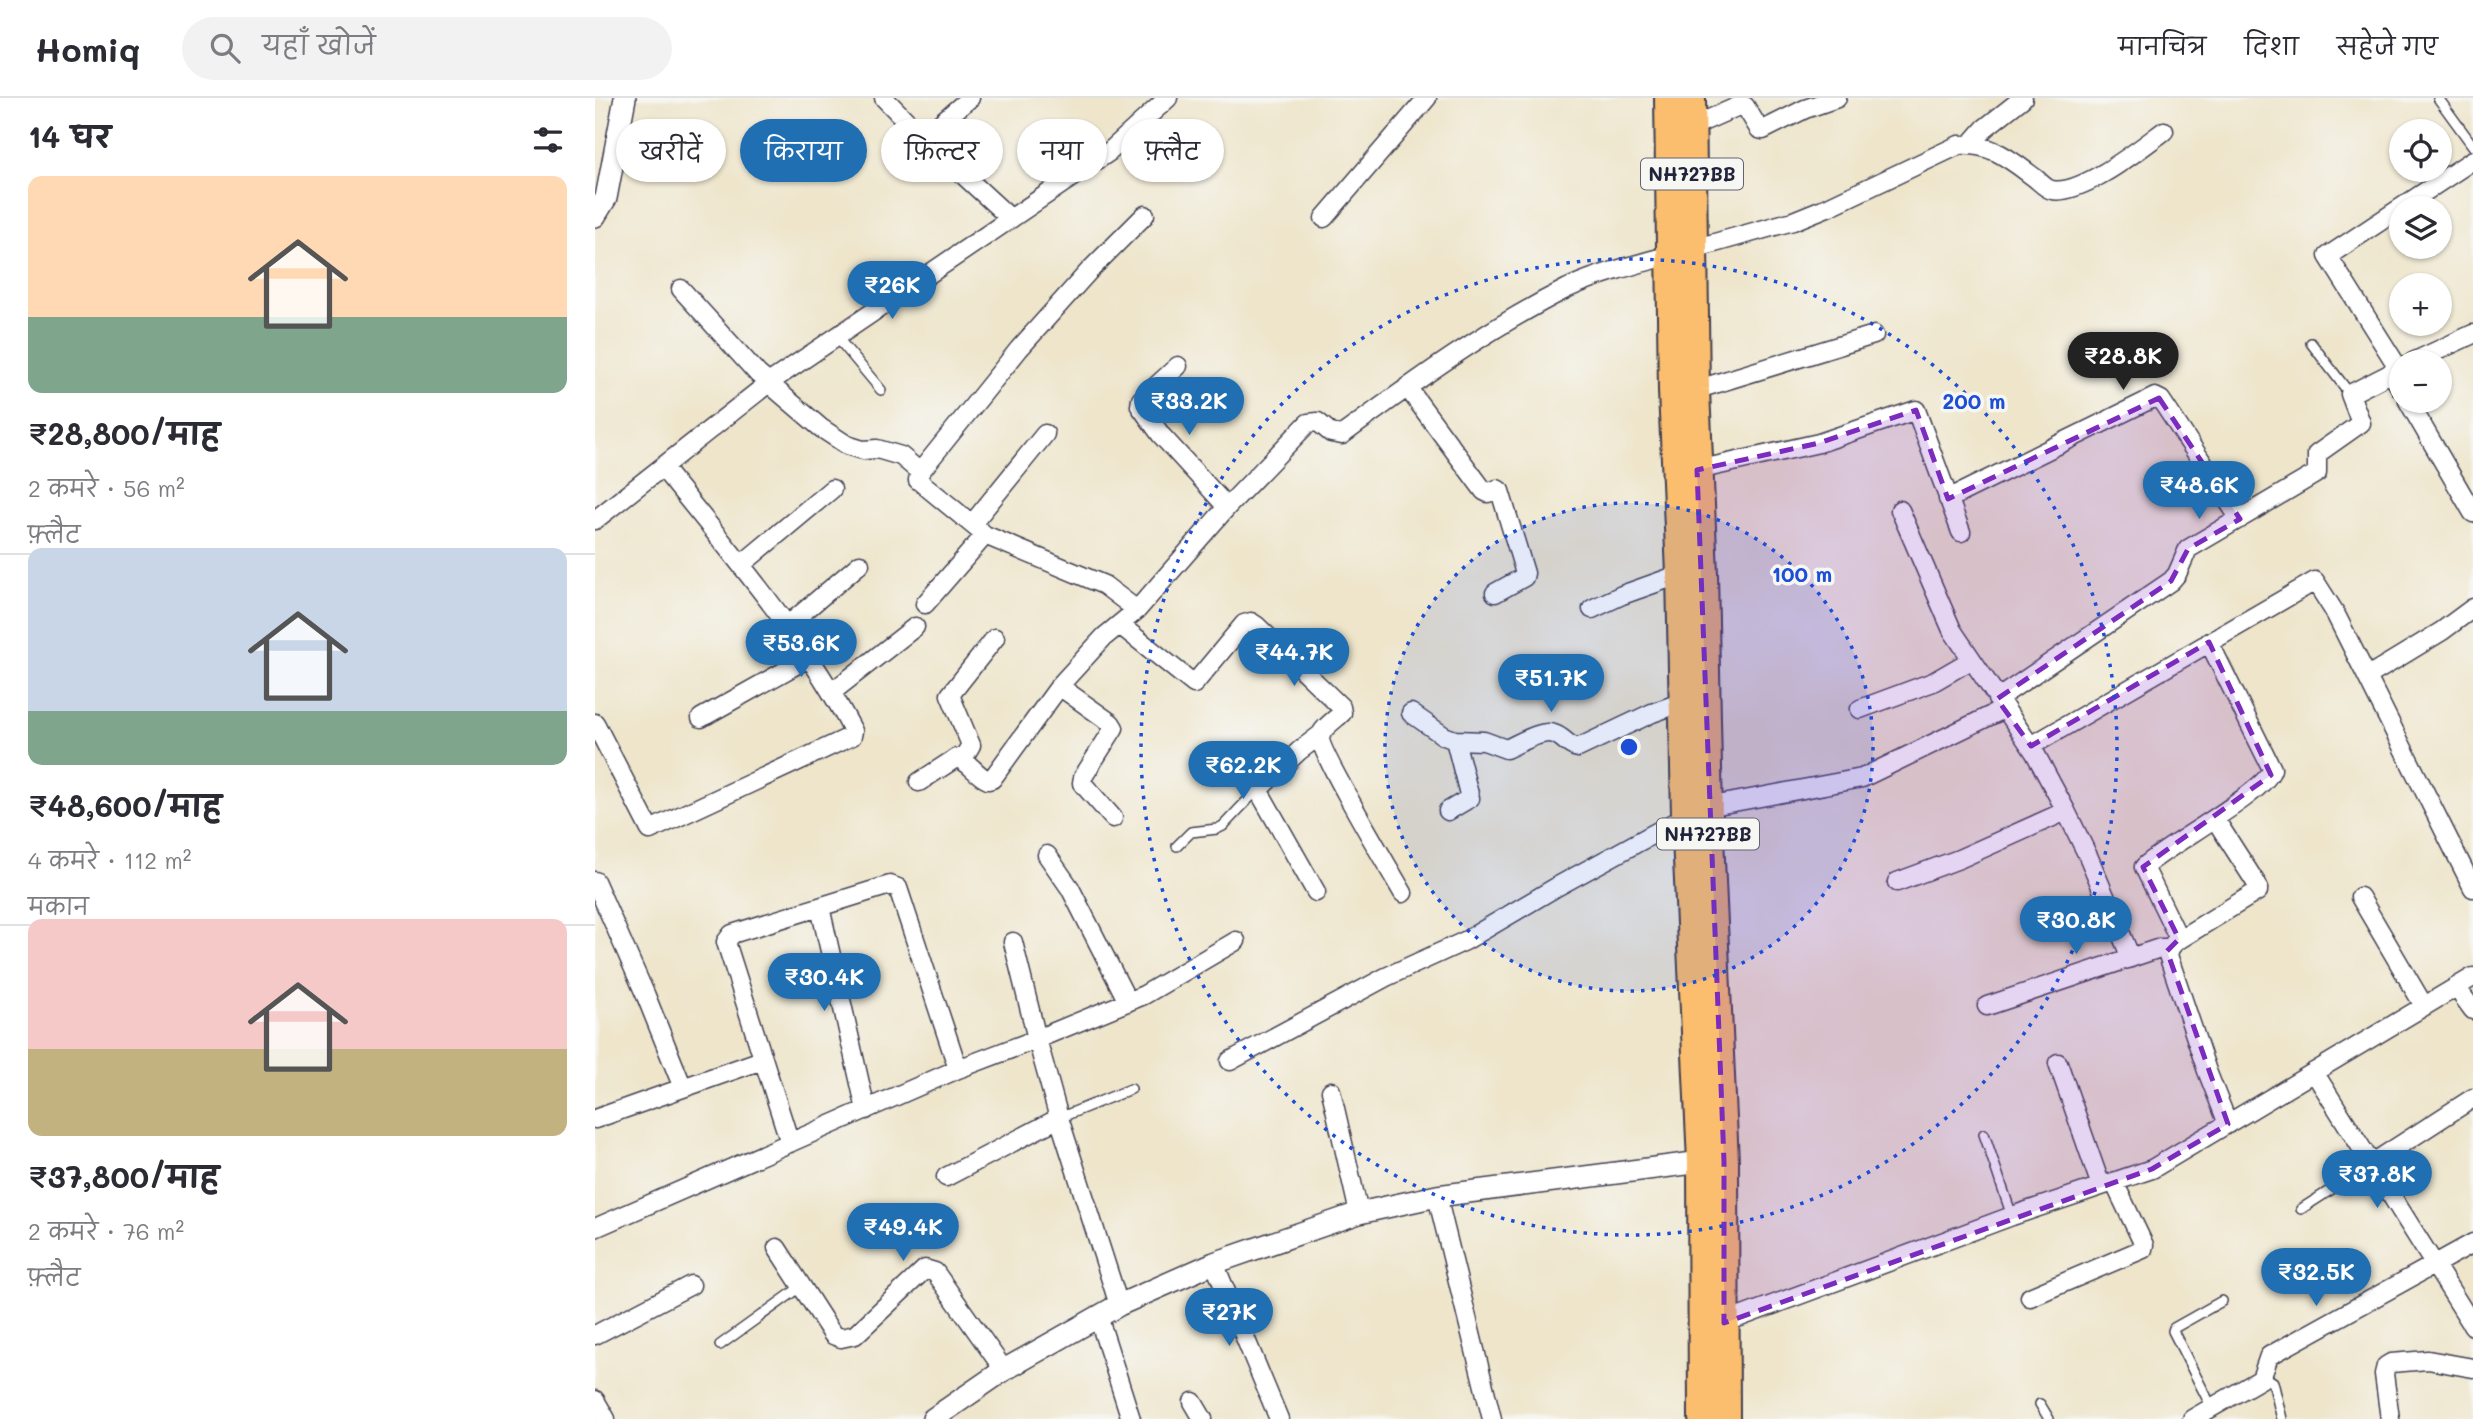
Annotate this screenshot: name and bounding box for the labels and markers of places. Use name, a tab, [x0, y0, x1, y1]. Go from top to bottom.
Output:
pin: ₹26K	[851, 262, 933, 321]
pin: ₹28.8K	[2066, 332, 2180, 392]
pin: ₹33.2K	[1132, 378, 1246, 437]
pin: ₹48.6K	[2142, 462, 2256, 521]
pin: ₹53.6K	[744, 620, 858, 679]
pin: ₹44.7K	[1237, 628, 1351, 688]
pin: ₹51.7K	[1494, 654, 1608, 714]
centre of rings	[1617, 735, 1641, 759]
pin: ₹62.2K	[1186, 742, 1300, 801]
pin: ₹30.8K	[2019, 896, 2133, 956]
pin: ₹30.4K	[767, 954, 881, 1013]
pin: ₹37.8K	[2320, 1150, 2434, 1210]
pin: ₹49.4K	[846, 1204, 960, 1263]
pin: ₹32.5K	[2259, 1248, 2373, 1308]
pin: ₹27K	[1188, 1288, 1270, 1348]

